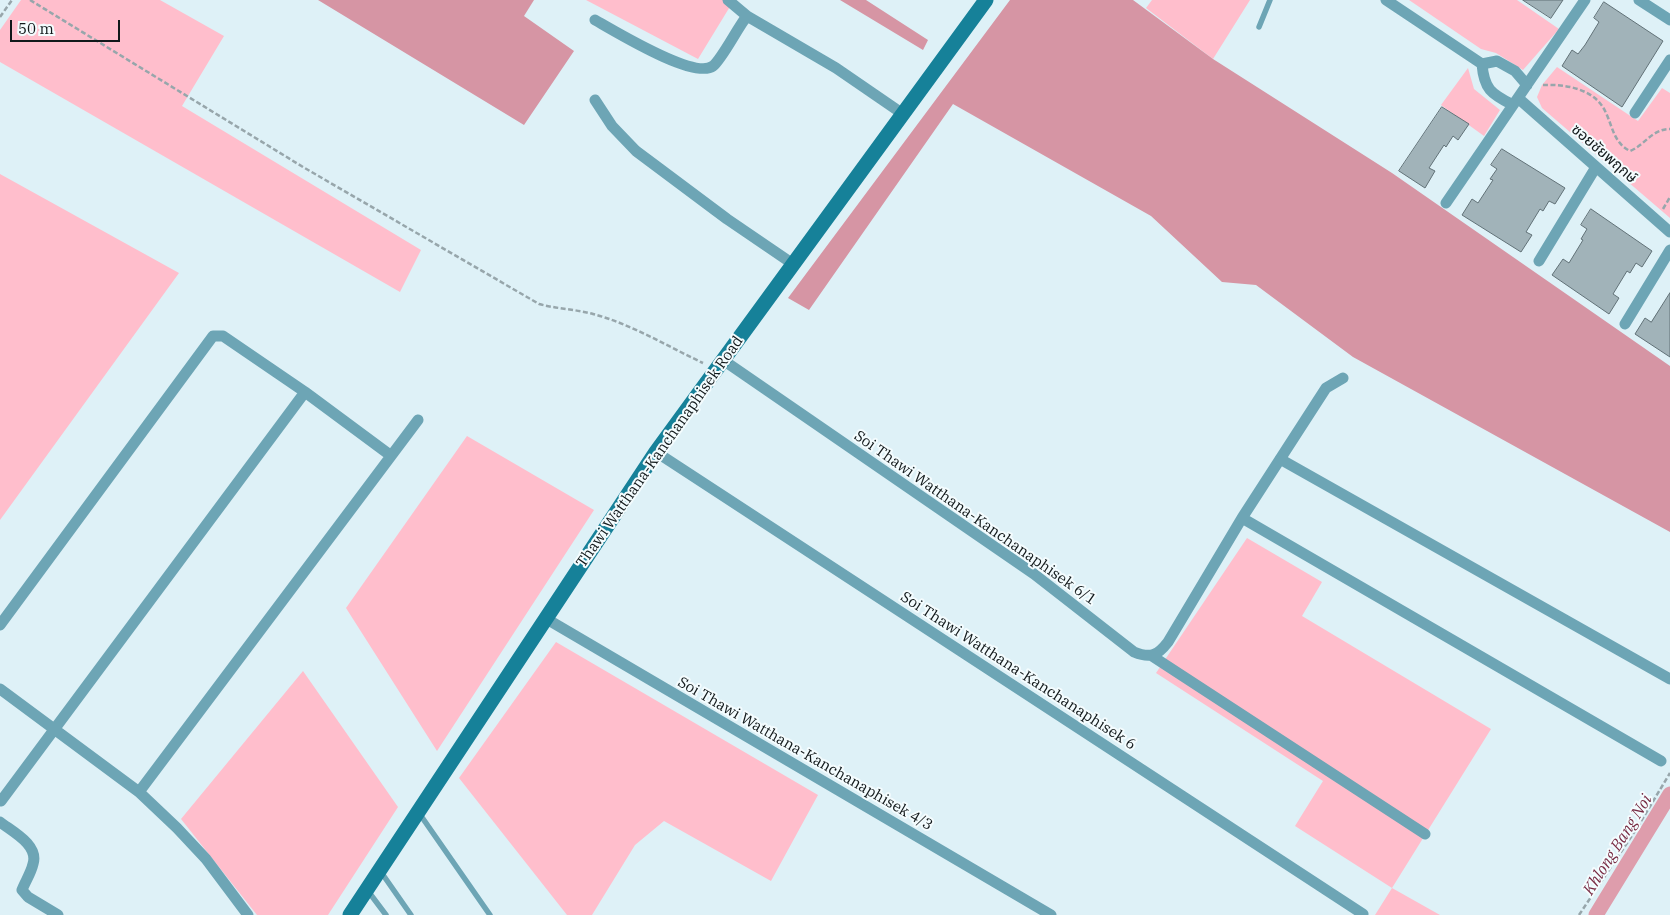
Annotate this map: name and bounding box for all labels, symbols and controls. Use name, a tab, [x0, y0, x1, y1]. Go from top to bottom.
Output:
scale bar	[12, 10, 122, 42]
text: 50 m	[18, 19, 54, 38]
street label: ซอยชัยพฤกษ์	[1568, 121, 1640, 187]
street label: Thawi Watthana-Kanchanaphisek Road	[573, 333, 747, 571]
street label: Soi Thawi Watthana-Kanchanaphisek 6/1	[850, 427, 1100, 609]
street label: Soi Thawi Watthana-Kanchanaphisek 6	[897, 588, 1139, 754]
street label: Soi Thawi Watthana-Kanchanaphisek 4/3	[674, 673, 936, 835]
water label: Khlong Bang Noi	[1580, 791, 1656, 899]

